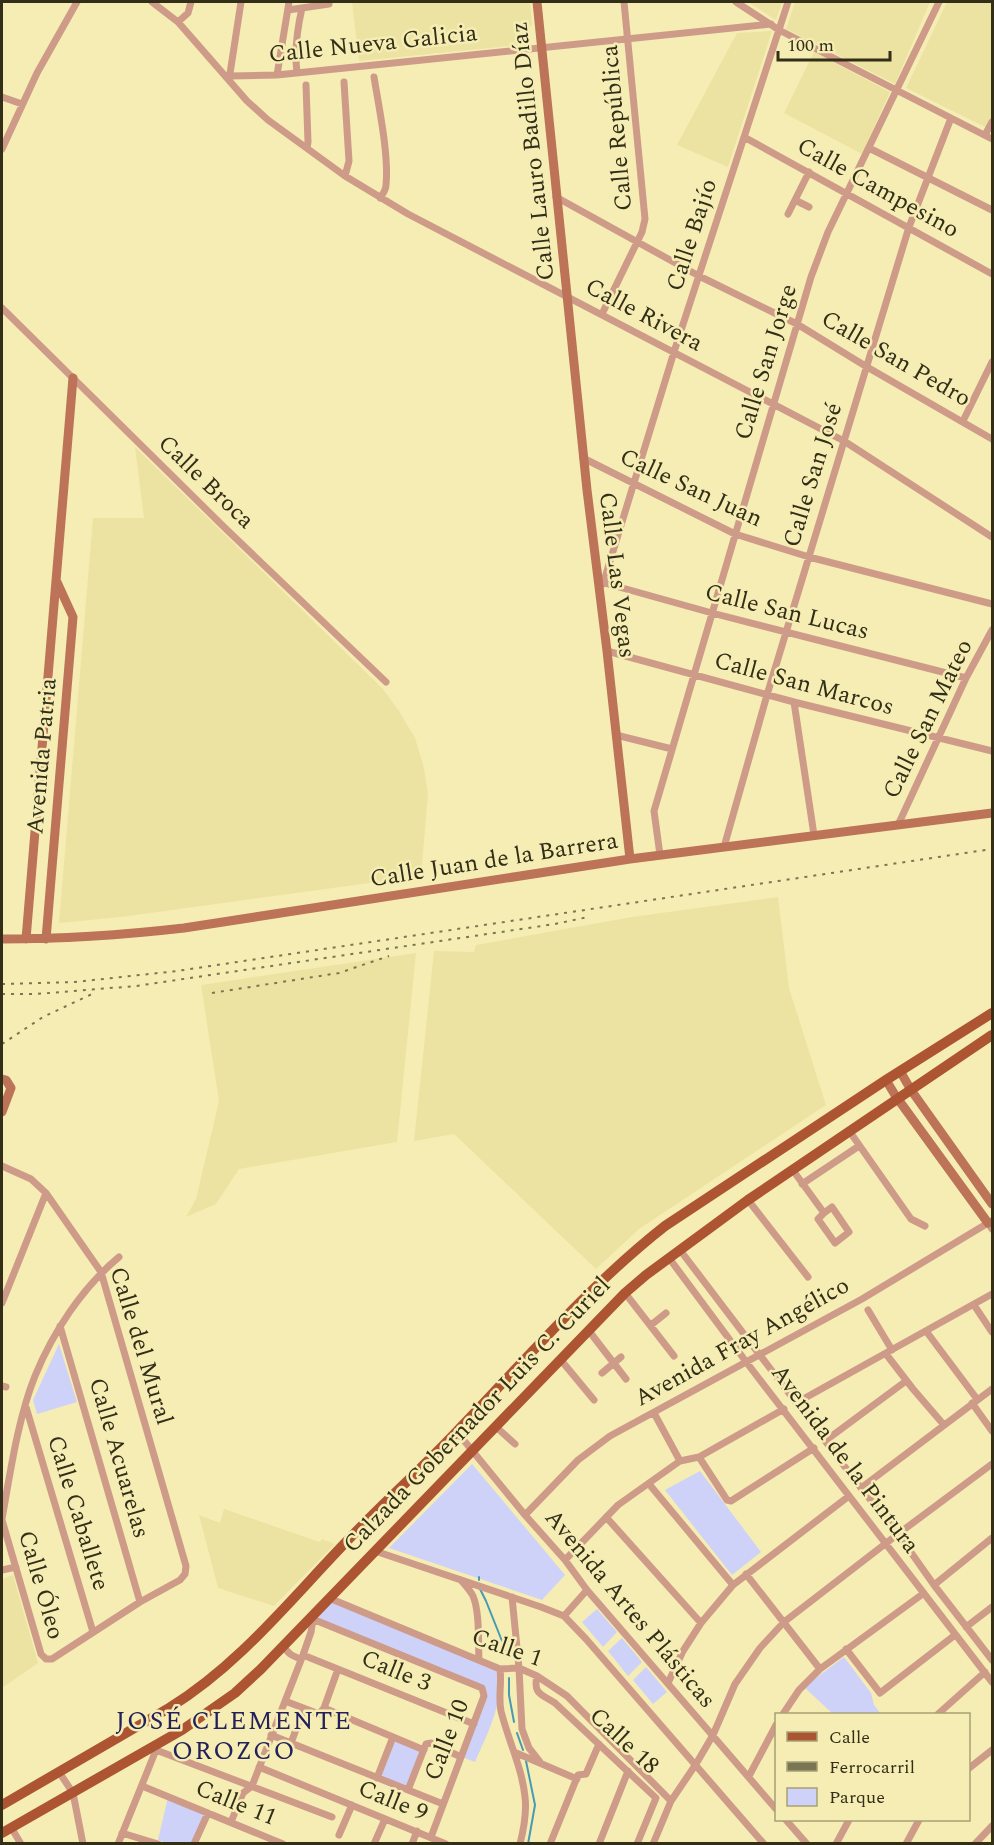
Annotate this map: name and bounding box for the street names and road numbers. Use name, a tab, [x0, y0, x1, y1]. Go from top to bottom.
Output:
street label: Calle Nueva Galicia	[267, 15, 479, 73]
street label: Calle Lauro Badillo Díaz	[501, 20, 565, 282]
street label: Calle República	[592, 43, 642, 213]
street label: Calle Campesino	[790, 128, 966, 248]
street label: Calle Bajío	[657, 174, 727, 296]
street label: Calle Rivera	[579, 269, 710, 361]
street label: Calle San Jorge	[725, 279, 807, 445]
street label: Calle San Pedro	[814, 301, 978, 417]
street label: Calle San José	[774, 398, 852, 552]
street label: Calle Broca	[149, 427, 263, 538]
street label: Calle San Juan	[614, 439, 768, 537]
street label: Calle Las Vegas	[589, 490, 645, 660]
street label: Calle San Lucas	[701, 574, 873, 650]
street label: Calle San Mateo	[874, 633, 982, 805]
street label: Calle San Marcos	[710, 643, 898, 725]
street label: Avenida Patria	[17, 676, 67, 836]
street label: Calle Juan de la Barrera	[367, 823, 621, 897]
street label: Calle del Mural	[100, 1262, 182, 1430]
street label: Calzada Gobernador Luis C. Curiel	[335, 1268, 619, 1562]
street label: Avenida Fray Angélico	[628, 1268, 856, 1416]
street label: Avenida de la Pintura	[762, 1357, 928, 1561]
street label: Calle Acuarelas	[79, 1374, 159, 1542]
street label: Calle Caballete	[37, 1431, 119, 1595]
street label: Avenida Artes Plásticas	[536, 1501, 724, 1717]
street label: Calle Óleo	[8, 1526, 74, 1644]
street label: Calle 1	[467, 1619, 547, 1677]
street label: Calle 3	[356, 1641, 436, 1701]
street label: Calle 10	[415, 1694, 479, 1786]
street label: Calle 18	[581, 1699, 667, 1783]
street label: Calle 11	[190, 1770, 282, 1836]
street label: Calle 9	[353, 1771, 433, 1831]

